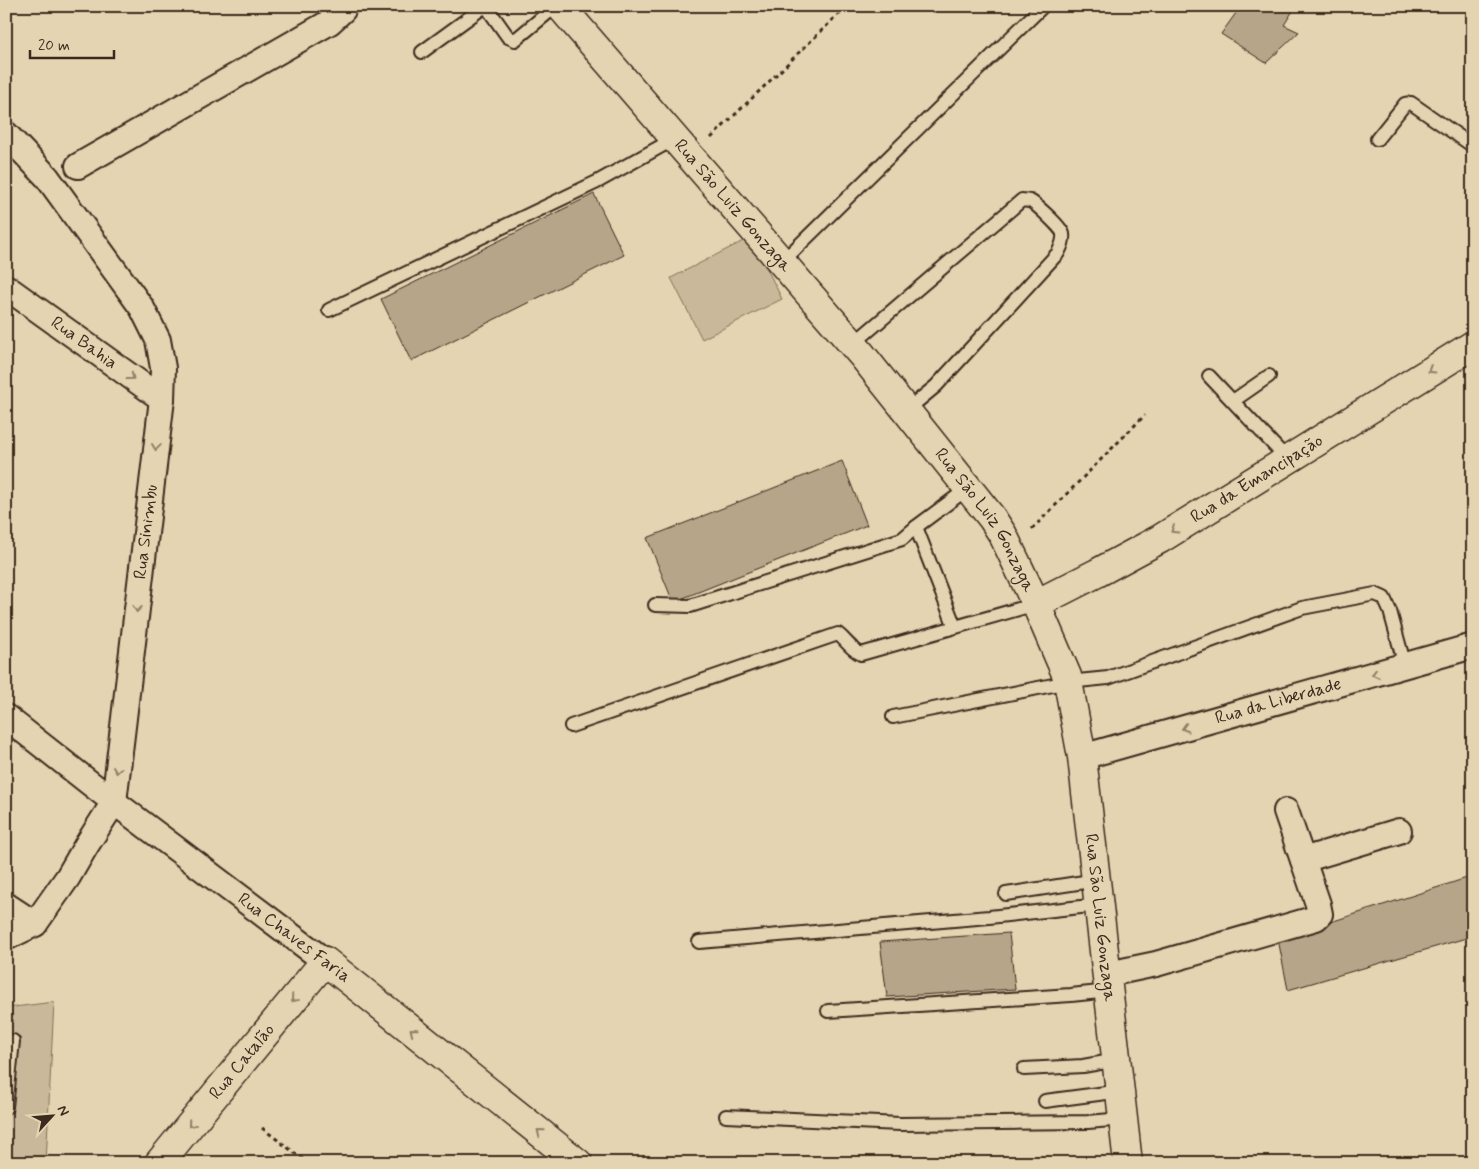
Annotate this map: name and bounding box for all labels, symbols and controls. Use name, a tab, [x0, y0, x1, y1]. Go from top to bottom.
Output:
scale bar	[30, 28, 114, 60]
text: 20 m	[38, 36, 70, 56]
street label: Rua São Luiz Gonzaga	[669, 134, 797, 277]
street label: Rua Bahia	[46, 311, 122, 375]
one-way arrow	[1428, 364, 1437, 374]
one-way arrow	[125, 371, 135, 380]
street label: Rua da Emancipação	[1186, 429, 1328, 529]
street label: Rua São Luiz Gonzaga	[929, 443, 1041, 596]
one-way arrow	[151, 444, 162, 452]
street label: Rua Sinimbu	[128, 483, 164, 581]
one-way arrow	[1171, 523, 1180, 533]
one-way arrow	[132, 605, 143, 613]
one-way arrow	[1372, 669, 1380, 679]
street label: Rua da Liberdade	[1212, 672, 1344, 731]
one-way arrow	[1181, 722, 1190, 733]
one-way arrow	[112, 766, 123, 774]
street label: Rua São Luiz Gonzaga	[1079, 832, 1122, 1003]
street label: Rua Chaves Faria	[232, 888, 356, 988]
one-way arrow	[292, 993, 300, 1002]
street label: Rua Catalão	[204, 1019, 280, 1105]
one-way arrow	[410, 1029, 419, 1037]
north arrow	[28, 1092, 78, 1142]
text: N	[53, 1103, 73, 1119]
one-way arrow	[188, 1119, 197, 1128]
one-way arrow	[537, 1130, 546, 1138]

